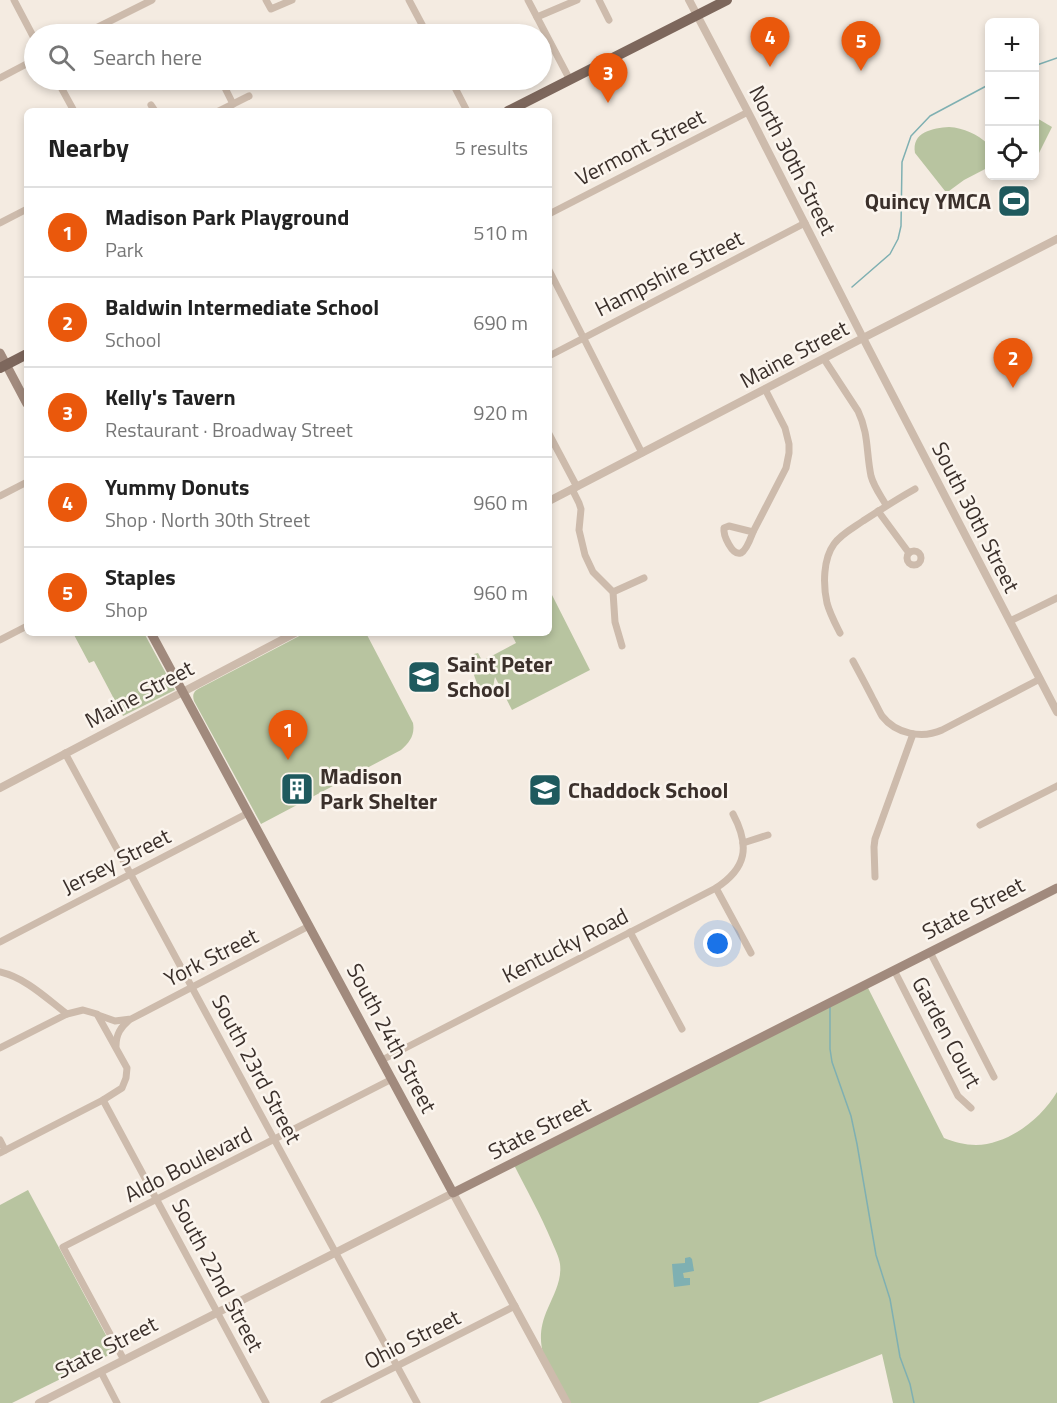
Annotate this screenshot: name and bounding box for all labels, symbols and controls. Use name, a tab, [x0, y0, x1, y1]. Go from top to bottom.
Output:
pin: 4	[750, 17, 790, 67]
map controls	[985, 18, 1039, 180]
button: +	[985, 18, 1039, 72]
pin: 5	[842, 22, 880, 71]
search box	[24, 24, 552, 90]
text: Search here	[93, 40, 202, 74]
icon: search	[45, 41, 78, 74]
pin: 3	[588, 54, 628, 103]
button: −	[985, 72, 1039, 126]
street label: North 30th Street	[741, 79, 846, 241]
street label: Vermont Street	[569, 100, 711, 194]
button: locate	[985, 126, 1039, 180]
text: Nearby	[48, 128, 129, 167]
text: 5 results	[455, 132, 528, 163]
sports icon: Quincy YMCA	[996, 183, 1032, 219]
place label: Quincy YMCA	[865, 184, 991, 218]
text: Madison Park Playground	[105, 200, 349, 234]
text: 1	[62, 217, 73, 248]
text: 510 m	[473, 217, 528, 248]
street label: Hampshire Street	[589, 221, 749, 325]
text: Park	[105, 234, 143, 265]
text: Baldwin Intermediate School	[105, 290, 379, 324]
text: 2	[62, 307, 73, 338]
text: 690 m	[473, 307, 528, 338]
street label: Maine Street	[734, 311, 855, 397]
text: School	[105, 324, 161, 355]
pin: 2	[994, 338, 1032, 388]
text: Kelly's Tavern	[105, 380, 236, 414]
text: 3	[62, 397, 73, 428]
text: 920 m	[473, 397, 528, 428]
text: Restaurant · Broadway Street	[105, 414, 353, 445]
street label: South 30th Street	[923, 436, 1029, 599]
text: Yummy Donuts	[105, 470, 249, 504]
text: 4	[62, 487, 73, 518]
text: 960 m	[473, 487, 528, 518]
text: Shop · North 30th Street	[105, 504, 310, 535]
text: Staples	[105, 560, 176, 594]
text: 5	[62, 577, 73, 608]
text: 960 m	[473, 577, 528, 608]
text: Shop	[105, 594, 148, 625]
place label: Saint Peter School	[447, 647, 553, 706]
street label: Maine Street	[79, 651, 200, 737]
school or university icon: Saint Peter School	[406, 659, 442, 695]
pin: 1	[268, 710, 308, 760]
place label: Madison Park Shelter	[320, 759, 437, 818]
building icon: Madison Park Shelter	[279, 771, 315, 807]
school or university icon: Chaddock School	[527, 772, 563, 808]
place label: Chaddock School	[568, 773, 729, 807]
street label: Jersey Street	[56, 819, 177, 903]
street label: State Street	[916, 868, 1030, 948]
street label: Kentucky Road	[496, 899, 634, 991]
street label: York Street	[158, 919, 264, 995]
your location	[703, 929, 732, 958]
street label: South 24th Street	[338, 957, 446, 1119]
street label: Garden Court	[903, 970, 991, 1094]
street label: South 23rd Street	[203, 988, 311, 1150]
street label: State Street	[482, 1088, 596, 1168]
street label: Aldo Boulevard	[118, 1117, 258, 1211]
street label: South 22nd Street	[163, 1192, 273, 1358]
street label: Ohio Street	[358, 1300, 466, 1378]
street label: State Street	[49, 1307, 163, 1387]

